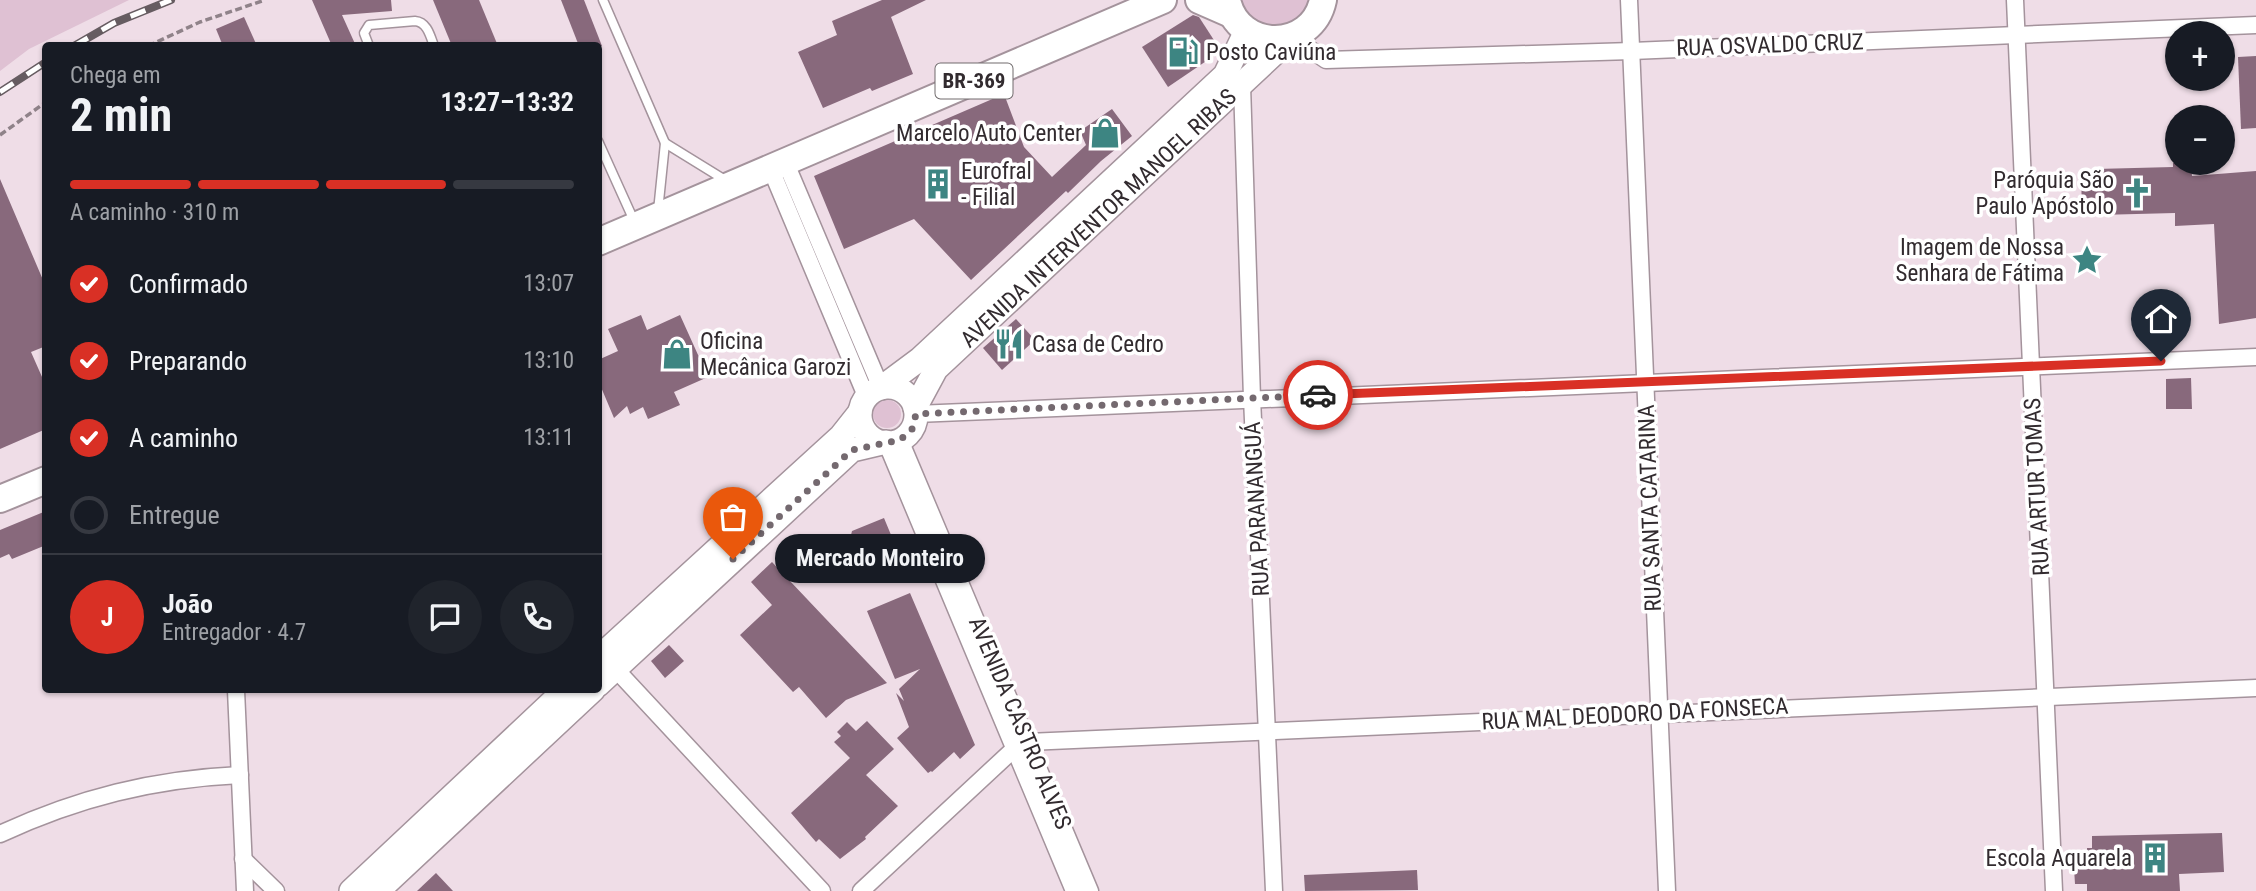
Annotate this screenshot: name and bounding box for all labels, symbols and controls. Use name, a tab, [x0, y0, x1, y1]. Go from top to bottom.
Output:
map controls	[2165, 21, 2235, 175]
button: +	[2165, 21, 2235, 91]
street label: RUA OSVALDO CRUZ	[1676, 28, 1864, 62]
fuel station icon: Posto Caviúna	[1166, 35, 1200, 69]
place label: Posto Caviúna	[1206, 39, 1336, 66]
text: Chega em	[70, 62, 161, 89]
road number: BR-369	[936, 64, 1012, 98]
street label: AVENIDA INTERVENTOR MANOEL RIBAS	[955, 83, 1241, 353]
text: 13:27–13:32	[440, 87, 574, 117]
text: 2 min	[70, 88, 172, 142]
button: −	[2165, 105, 2235, 175]
shop icon: Marcelo Auto Center	[1088, 116, 1122, 150]
place label: Marcelo Auto Center	[896, 120, 1082, 147]
place label: Eurofral - Filial	[961, 158, 1032, 211]
building icon: Eurofral - Filial	[921, 167, 955, 201]
place label: Paróquia São Paulo Apóstolo	[1976, 167, 2114, 220]
church icon: Paróquia São Paulo Apóstolo	[2120, 176, 2154, 210]
text: A caminho · 310 m	[70, 199, 239, 226]
place label: Imagem de Nossa Senhara de Fátima	[1896, 234, 2064, 287]
place icon: Imagem de Nossa Senhara de Fátima	[2070, 243, 2104, 277]
icon: check	[70, 265, 108, 303]
text: Confirmado	[129, 269, 248, 299]
text: 13:07	[523, 270, 574, 297]
pin	[2131, 289, 2191, 361]
icon: home	[2142, 300, 2180, 338]
restaurant icon: Casa de Cedro	[992, 327, 1026, 361]
place label: Oficina Mecânica Garozi	[700, 328, 851, 381]
place label: Casa de Cedro	[1032, 331, 1164, 358]
shop icon: Oficina Mecânica Garozi	[660, 337, 694, 371]
icon: check	[70, 342, 108, 380]
text: Preparando	[129, 346, 247, 376]
text: 13:10	[523, 347, 574, 374]
courier	[1283, 360, 1353, 430]
icon: car	[1299, 376, 1337, 414]
street label: RUA ARTUR TOMAS	[2019, 397, 2055, 577]
street label: RUA SANTA CATARINA	[1633, 404, 1667, 612]
icon: check	[70, 419, 108, 457]
street label: RUA PARANANGUÁ	[1238, 421, 1275, 597]
text: A caminho	[129, 423, 238, 453]
text: 13:11	[523, 424, 574, 451]
pin	[703, 487, 763, 559]
icon: bag	[714, 498, 752, 536]
text: Entregue	[129, 500, 220, 530]
callout: Mercado Monteiro	[775, 534, 985, 584]
text: Mercado Monteiro	[796, 545, 964, 572]
button: chat	[408, 580, 482, 654]
button: phone	[500, 580, 574, 654]
text: João	[162, 589, 213, 619]
text: J	[101, 602, 113, 632]
street label: AVENIDA CASTRO ALVES	[963, 613, 1077, 833]
text: Entregador · 4.7	[162, 619, 306, 646]
street label: RUA MAL DEODORO DA FONSECA	[1481, 692, 1789, 736]
building icon: Escola Aquarela	[2138, 841, 2172, 875]
place label: Escola Aquarela	[1986, 845, 2132, 872]

